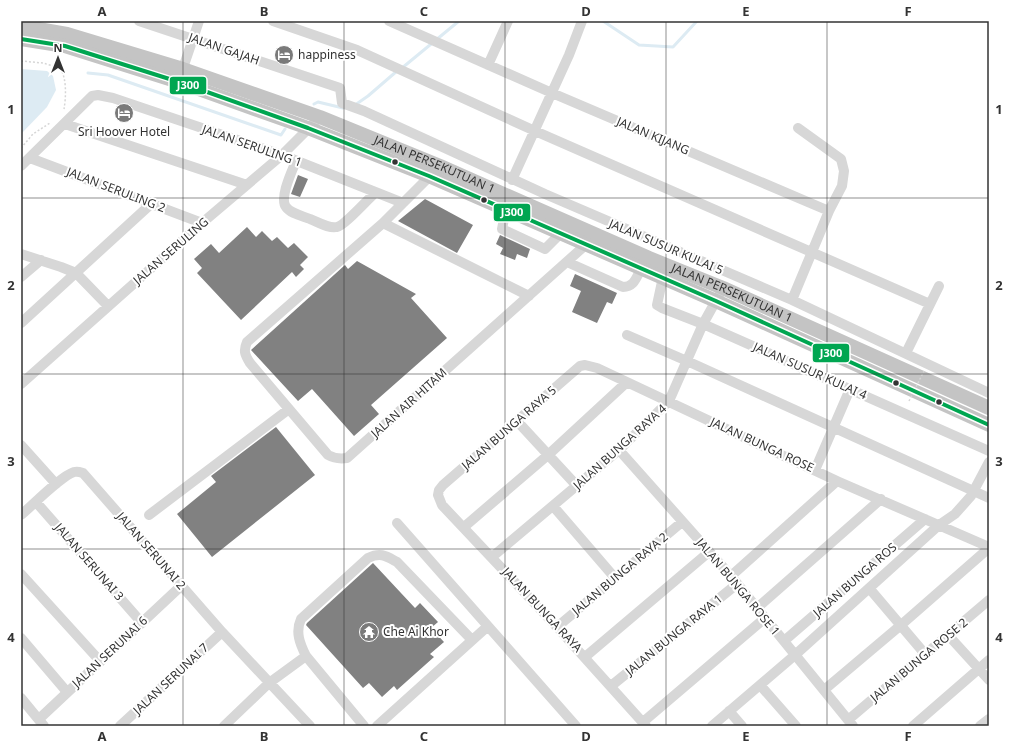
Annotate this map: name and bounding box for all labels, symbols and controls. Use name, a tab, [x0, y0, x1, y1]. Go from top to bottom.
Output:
text: A	[98, 2, 107, 20]
text: B	[260, 2, 268, 20]
text: C	[420, 2, 428, 20]
text: D	[581, 2, 591, 20]
text: E	[742, 2, 750, 20]
text: F	[904, 2, 912, 20]
street label: JALAN GAJAH	[185, 28, 262, 69]
north arrow	[38, 38, 78, 78]
text: N	[54, 40, 62, 55]
hotel icon: happiness	[273, 44, 295, 66]
place label: happiness	[298, 46, 356, 63]
line badge: J300	[169, 76, 207, 95]
text: J300	[176, 77, 199, 92]
text: 1	[7, 100, 15, 118]
text: 1	[995, 100, 1003, 118]
hotel icon: Sri Hoover Hotel	[113, 102, 135, 124]
street label: JALAN KIJANG	[613, 112, 692, 158]
street label: JALAN SERULING 1	[199, 120, 304, 171]
place label: Sri Hoover Hotel	[78, 123, 170, 140]
street label: JALAN PERSEKUTUAN 1	[371, 131, 498, 197]
unlabelled marker	[390, 157, 400, 167]
street label: JALAN SERULING 2	[63, 162, 168, 216]
unlabelled marker	[479, 195, 489, 205]
line badge: J300	[493, 203, 531, 222]
text: J300	[500, 204, 523, 219]
street label: JALAN SERULING	[129, 213, 212, 289]
street label: JALAN SUSUR KULAI 5	[606, 214, 726, 278]
street label: JALAN PERSEKUTUAN 1	[668, 259, 795, 326]
text: 2	[7, 276, 15, 294]
text: 2	[995, 276, 1003, 294]
street label: JALAN SUSUR KULAI 4	[750, 337, 870, 403]
line badge: J300	[812, 343, 850, 363]
text: J300	[819, 345, 842, 360]
street label: JALAN AIR HITAM	[366, 364, 450, 442]
unlabelled marker	[891, 378, 901, 388]
street label: JALAN BUNGA RAYA 5	[457, 382, 560, 474]
unlabelled marker	[934, 397, 944, 407]
street label: JALAN BUNGA RAYA 4	[568, 400, 670, 494]
street label: JALAN BUNGA ROSE	[707, 413, 817, 476]
text: 3	[7, 452, 15, 470]
text: 3	[995, 452, 1003, 470]
street label: JALAN SERUNAI 2	[112, 508, 190, 593]
street label: JALAN SERUNAI 3	[50, 519, 128, 604]
street label: JALAN BUNGA RAYA 2	[567, 528, 671, 619]
street label: JALAN BUNGA ROSE 1	[692, 534, 784, 639]
street label: JALAN BUNGA ROS	[808, 538, 900, 621]
street label: JALAN BUNGA RAYA	[498, 563, 586, 656]
street label: JALAN BUNGA RAYA 1	[621, 590, 726, 680]
street label: JALAN SERUNAI 6	[67, 612, 151, 692]
street label: JALAN BUNGA ROSE 2	[866, 614, 971, 706]
temple icon: Che Ai Khor	[358, 621, 380, 643]
place label: Che Ai Khor	[383, 623, 449, 640]
text: 4	[7, 628, 15, 646]
text: 4	[995, 628, 1003, 646]
street label: JALAN SERUNAI 7	[128, 639, 212, 719]
text: A	[98, 727, 107, 745]
text: B	[260, 727, 268, 745]
text: C	[420, 727, 428, 745]
text: D	[581, 727, 591, 745]
text: E	[742, 727, 750, 745]
text: F	[904, 727, 912, 745]

